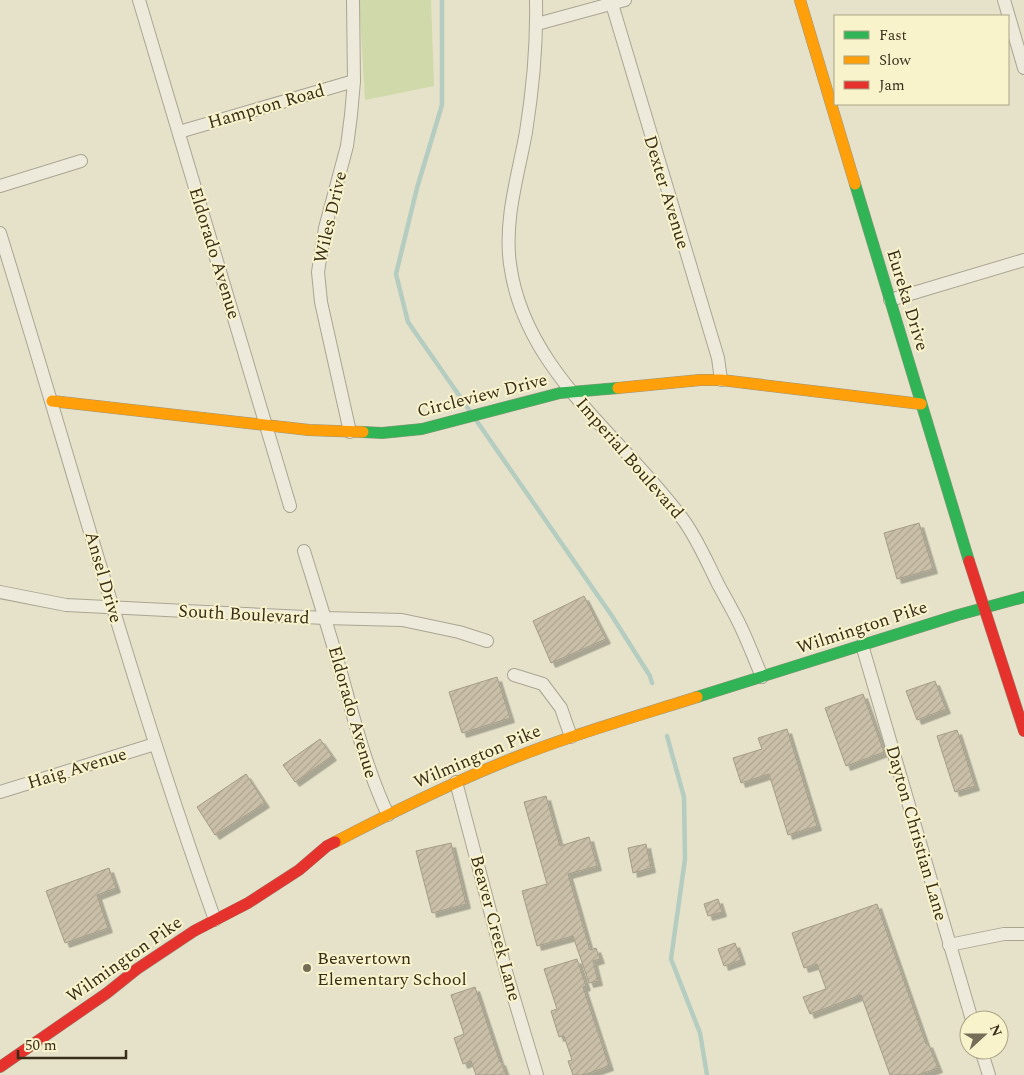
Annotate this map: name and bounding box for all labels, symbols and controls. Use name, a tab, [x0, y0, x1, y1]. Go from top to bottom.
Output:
legend	[834, 15, 1009, 105]
text: Fast	[879, 24, 907, 47]
text: Slow	[879, 49, 911, 72]
text: Jam	[879, 74, 905, 97]
street label: Hampton Road	[204, 77, 328, 136]
street label: Dexter Avenue	[636, 132, 697, 252]
street label: Wiles Drive	[307, 169, 354, 266]
street label: Eldorado Avenue	[182, 184, 247, 322]
street label: Eureka Drive	[879, 246, 936, 354]
street label: Circleview Drive	[414, 366, 550, 425]
street label: Imperial Boulevard	[569, 392, 690, 525]
street label: Ansel Drive	[78, 528, 129, 626]
street label: Wilmington Pike	[793, 594, 931, 661]
street label: South Boulevard	[178, 598, 310, 631]
street label: Eldorado Avenue	[321, 643, 384, 782]
street label: Wilmington Pike	[409, 717, 545, 796]
street label: Haig Avenue	[24, 741, 130, 796]
street label: Dayton Christian Lane	[879, 742, 955, 924]
street label: Beaver Creek Lane	[463, 852, 528, 1004]
street label: Wilmington Pike	[61, 909, 188, 1010]
place label: Beavertown Elementary School	[317, 945, 467, 993]
marker: Beavertown Elementary School	[301, 962, 313, 974]
north arrow	[959, 1010, 1009, 1060]
text: N	[984, 1021, 1008, 1040]
scale bar	[18, 1028, 125, 1060]
text: 50 m	[25, 1034, 57, 1057]

